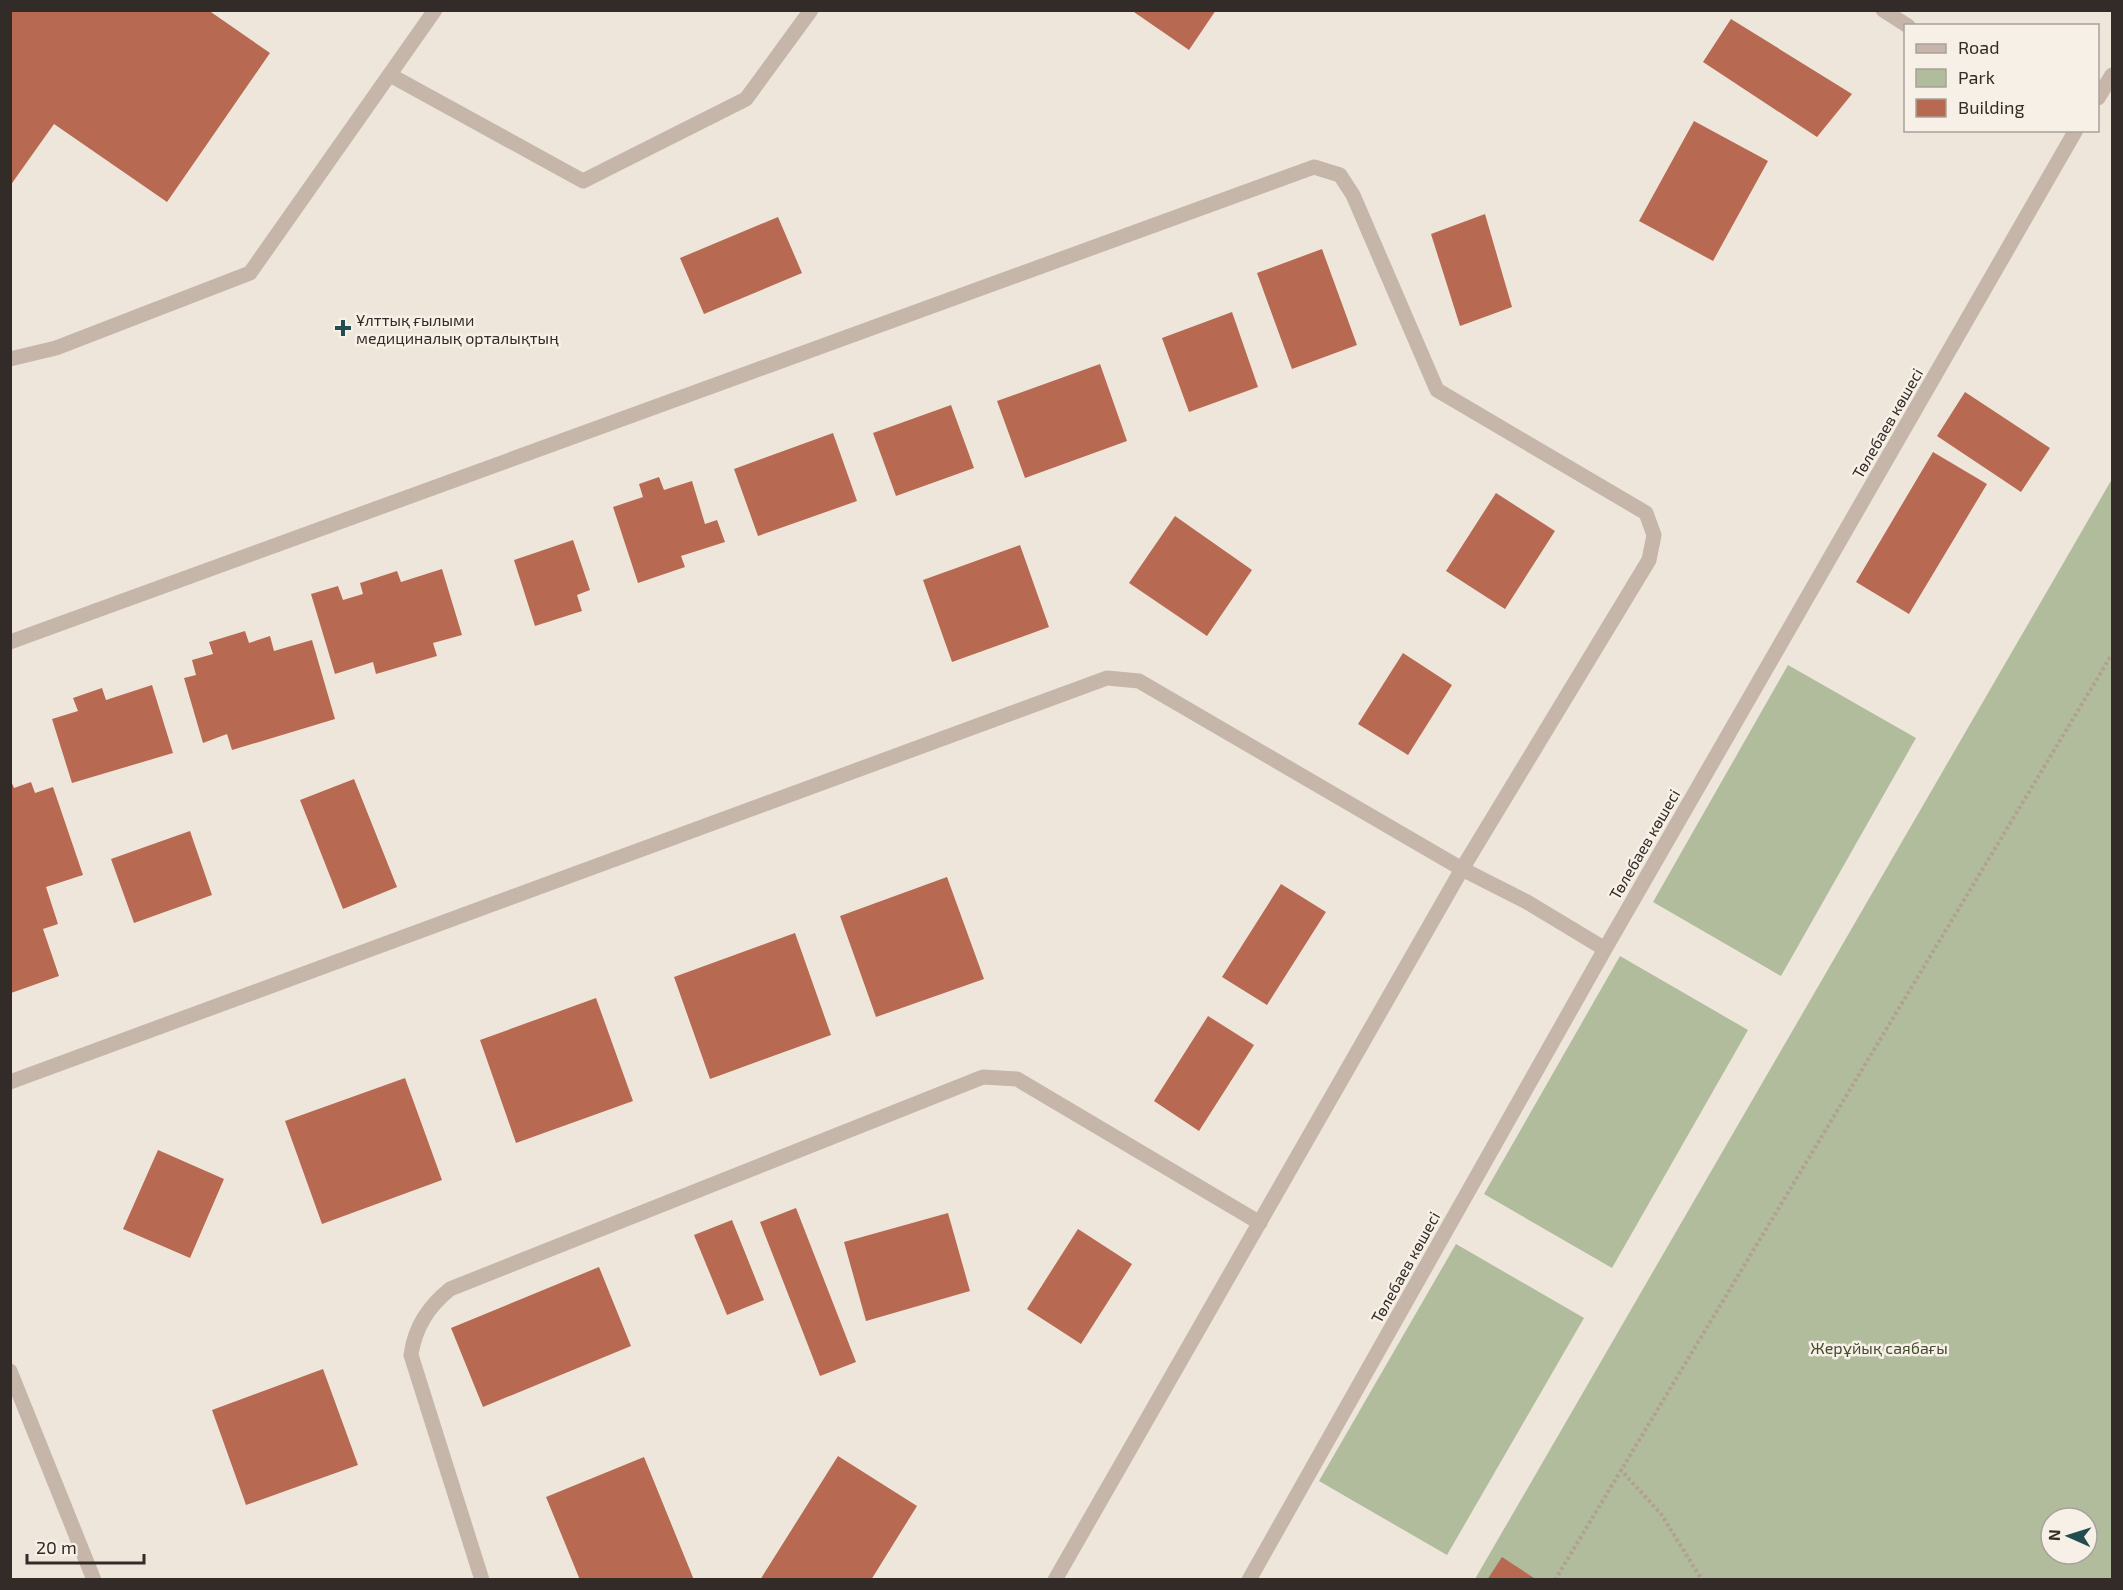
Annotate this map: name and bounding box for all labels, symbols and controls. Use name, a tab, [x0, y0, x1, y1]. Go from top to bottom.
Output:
legend	[1904, 24, 2099, 132]
text: Road	[1958, 36, 1999, 58]
text: Park	[1958, 66, 1995, 88]
text: Building	[1958, 96, 2025, 118]
place label: Ұлттық ғылыми медициналық орталықтың	[356, 310, 559, 347]
marker: Ұлттық ғылыми медициналық орталықтың	[334, 319, 352, 337]
street label: Төлебаев көшесі	[1848, 364, 1926, 482]
street label: Төлебаев көшесі	[1605, 785, 1683, 903]
street label: Төлебаев көшесі	[1367, 1208, 1443, 1326]
park label: Жерұйық саябағы	[1810, 1338, 1948, 1357]
north arrow	[2039, 1506, 2099, 1566]
scale bar	[27, 1527, 144, 1565]
text: N	[2044, 1529, 2063, 1541]
text: 20 m	[36, 1536, 77, 1558]

